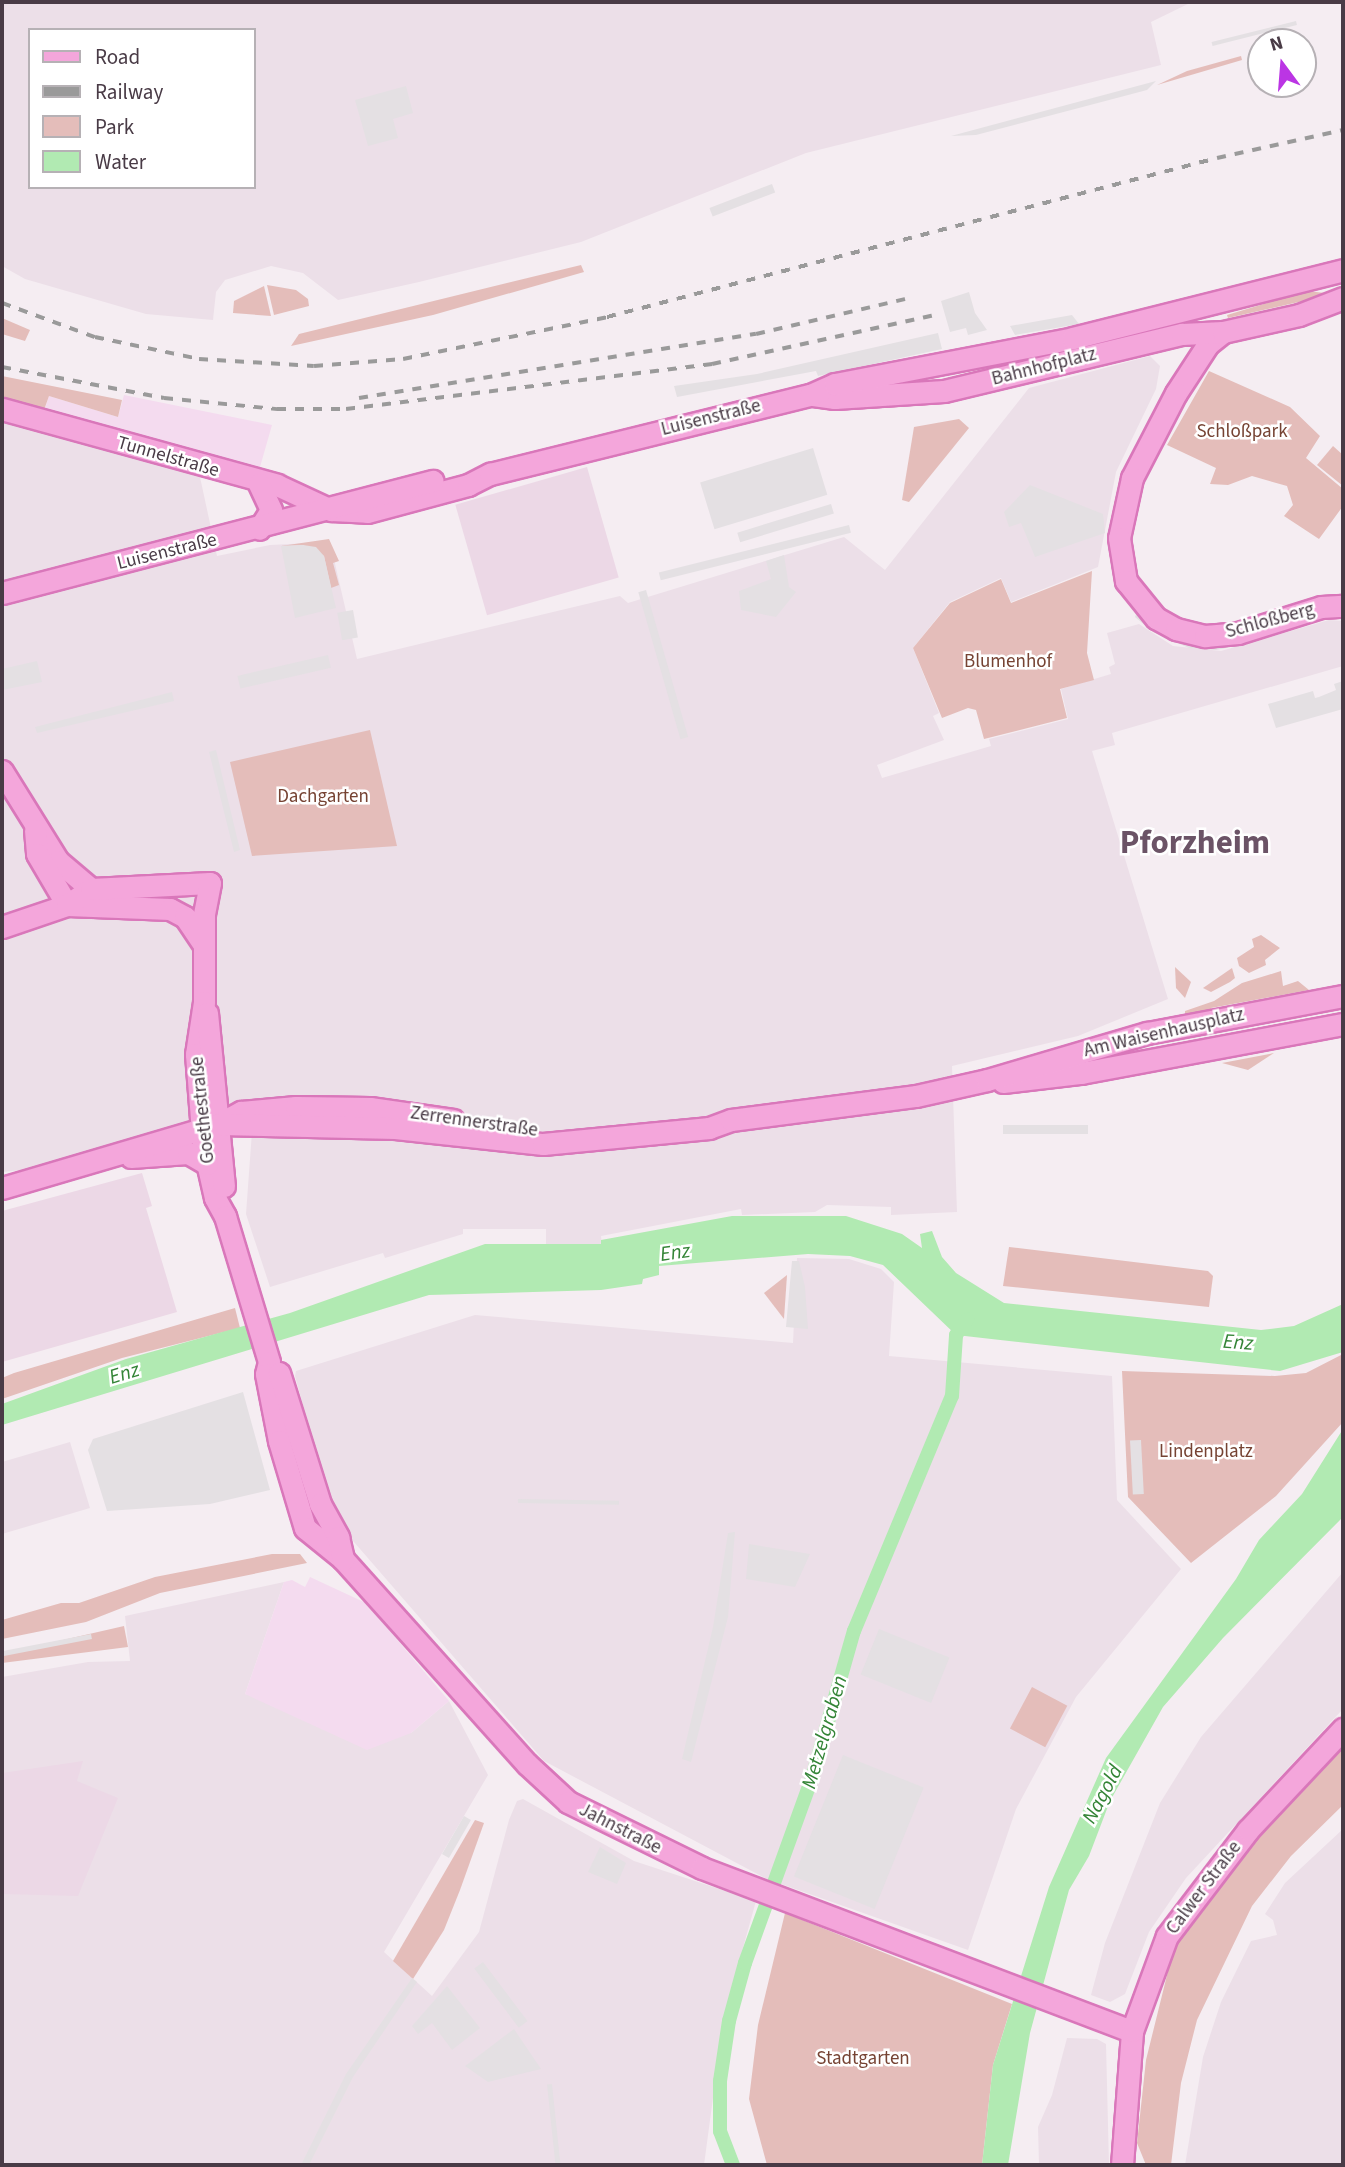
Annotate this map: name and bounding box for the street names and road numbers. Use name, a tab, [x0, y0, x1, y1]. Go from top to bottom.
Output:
street label: Bahnhofplatz	[989, 343, 1099, 391]
street label: Luisenstraße	[659, 395, 763, 441]
street label: Tunnelstraße	[114, 432, 222, 482]
street label: Luisenstraße	[115, 529, 219, 575]
street label: Schloßberg	[1223, 598, 1317, 644]
street label: Am Waisenhausplatz	[1082, 1003, 1246, 1063]
street label: Goethestraße	[186, 1055, 220, 1165]
street label: Zerrennerstraße	[409, 1102, 539, 1142]
street label: Jahnstraße	[575, 1799, 665, 1859]
street label: Calwer Straße	[1162, 1837, 1246, 1939]

